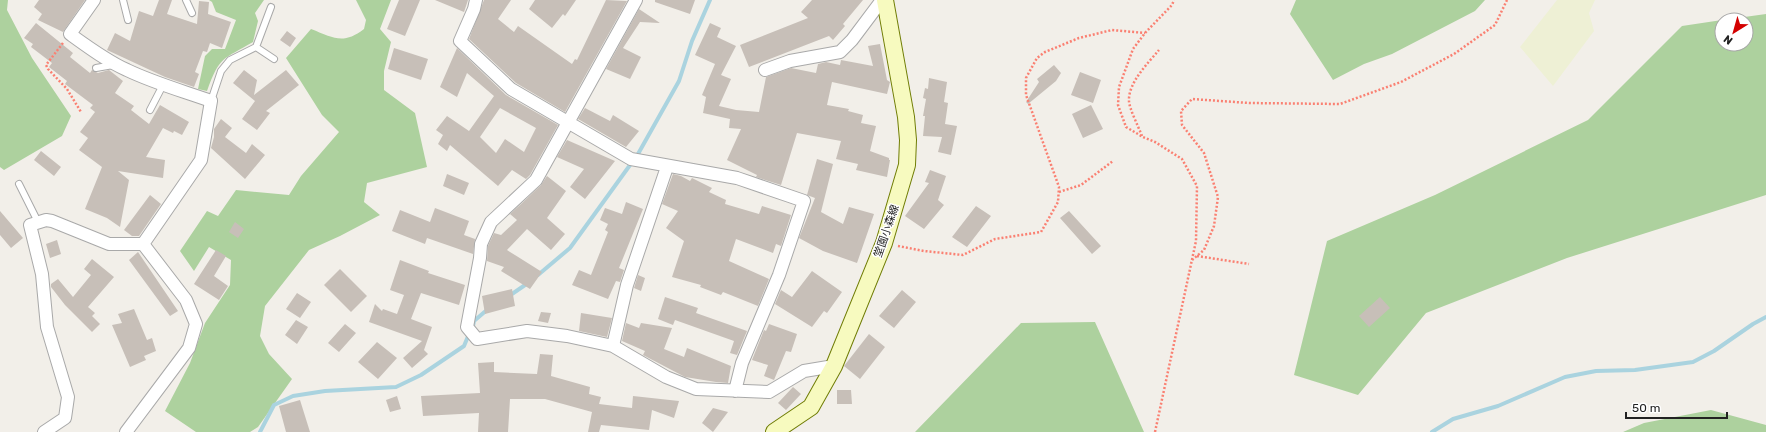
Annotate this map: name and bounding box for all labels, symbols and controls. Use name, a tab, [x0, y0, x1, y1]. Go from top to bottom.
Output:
north arrow	[1714, 12, 1754, 52]
text: N	[1721, 32, 1735, 47]
street label: 堂園小森線	[871, 203, 902, 259]
scale bar	[1626, 394, 1727, 420]
text: 50 m	[1632, 401, 1660, 415]

